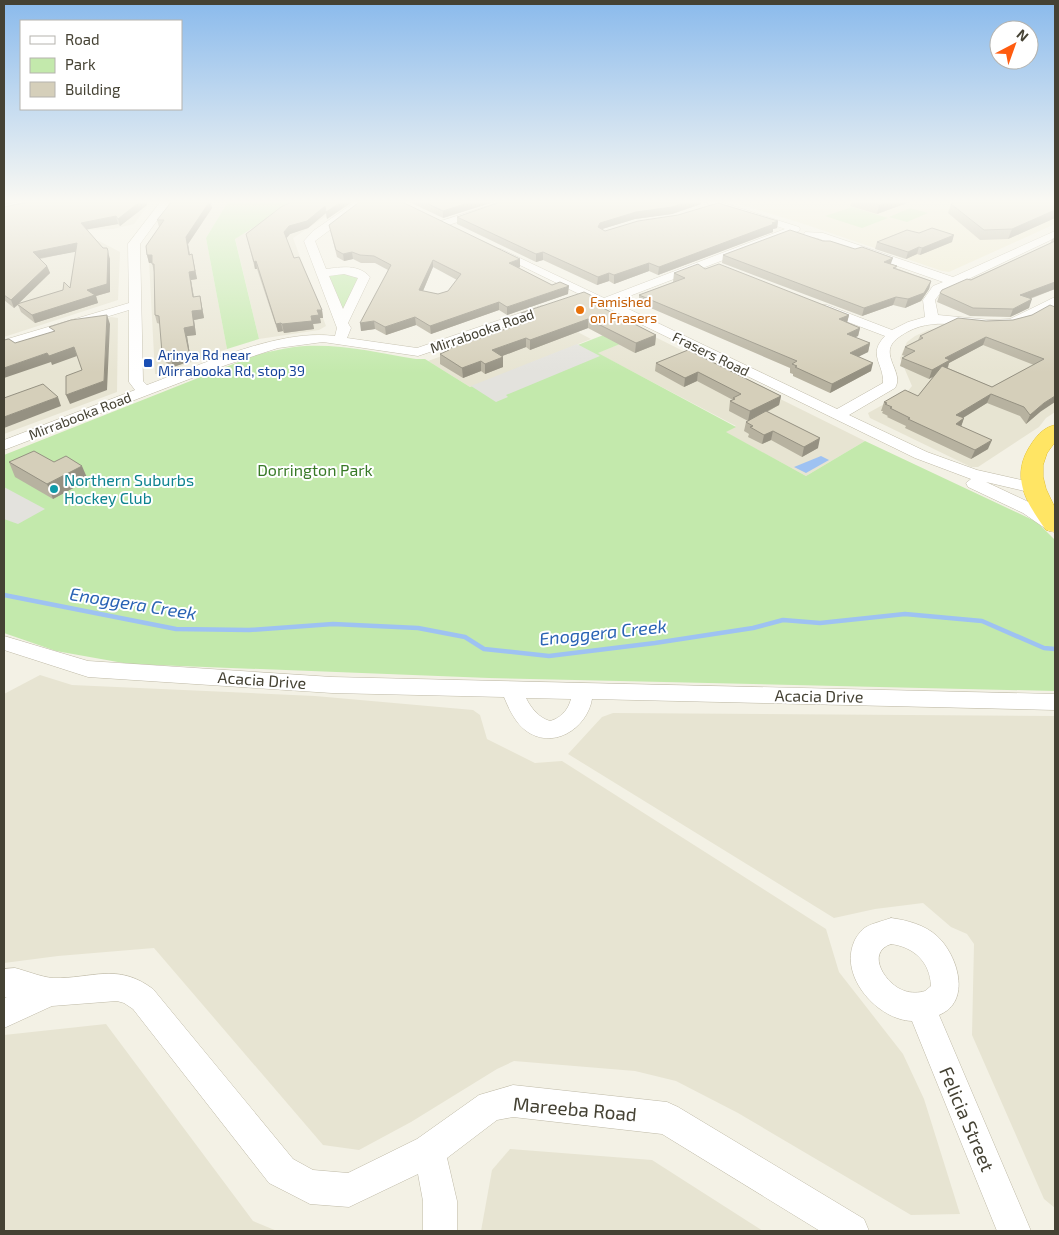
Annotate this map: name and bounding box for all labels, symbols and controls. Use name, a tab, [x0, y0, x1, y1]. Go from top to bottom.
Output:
legend	[20, 20, 182, 110]
north arrow	[989, 20, 1039, 70]
text: N	[1013, 25, 1032, 45]
text: Road	[65, 30, 100, 48]
text: Park	[65, 55, 96, 73]
text: Building	[65, 80, 121, 98]
place label: Famished on Frasers	[590, 293, 657, 326]
marker: Famished on Frasers	[574, 304, 586, 316]
street label: Mirrabooka Road	[428, 305, 536, 356]
street label: Frasers Road	[670, 328, 752, 379]
place label: Arinya Rd near Mirrabooka Rd, stop 39	[158, 346, 305, 379]
marker: Arinya Rd near Mirrabooka Rd, stop 39	[142, 357, 154, 369]
street label: Mirrabooka Road	[26, 388, 134, 443]
park label: Dorrington Park	[257, 460, 373, 479]
place label: Northern Suburbs Hockey Club	[64, 470, 194, 507]
marker: Northern Suburbs Hockey Club	[48, 483, 60, 495]
water label: Enoggera Creek	[68, 582, 198, 624]
water label: Enoggera Creek	[538, 614, 668, 650]
street label: Acacia Drive	[217, 667, 307, 692]
street label: Acacia Drive	[774, 685, 864, 706]
street label: Felicia Street	[935, 1063, 1000, 1175]
street label: Mareeba Road	[512, 1092, 638, 1125]

